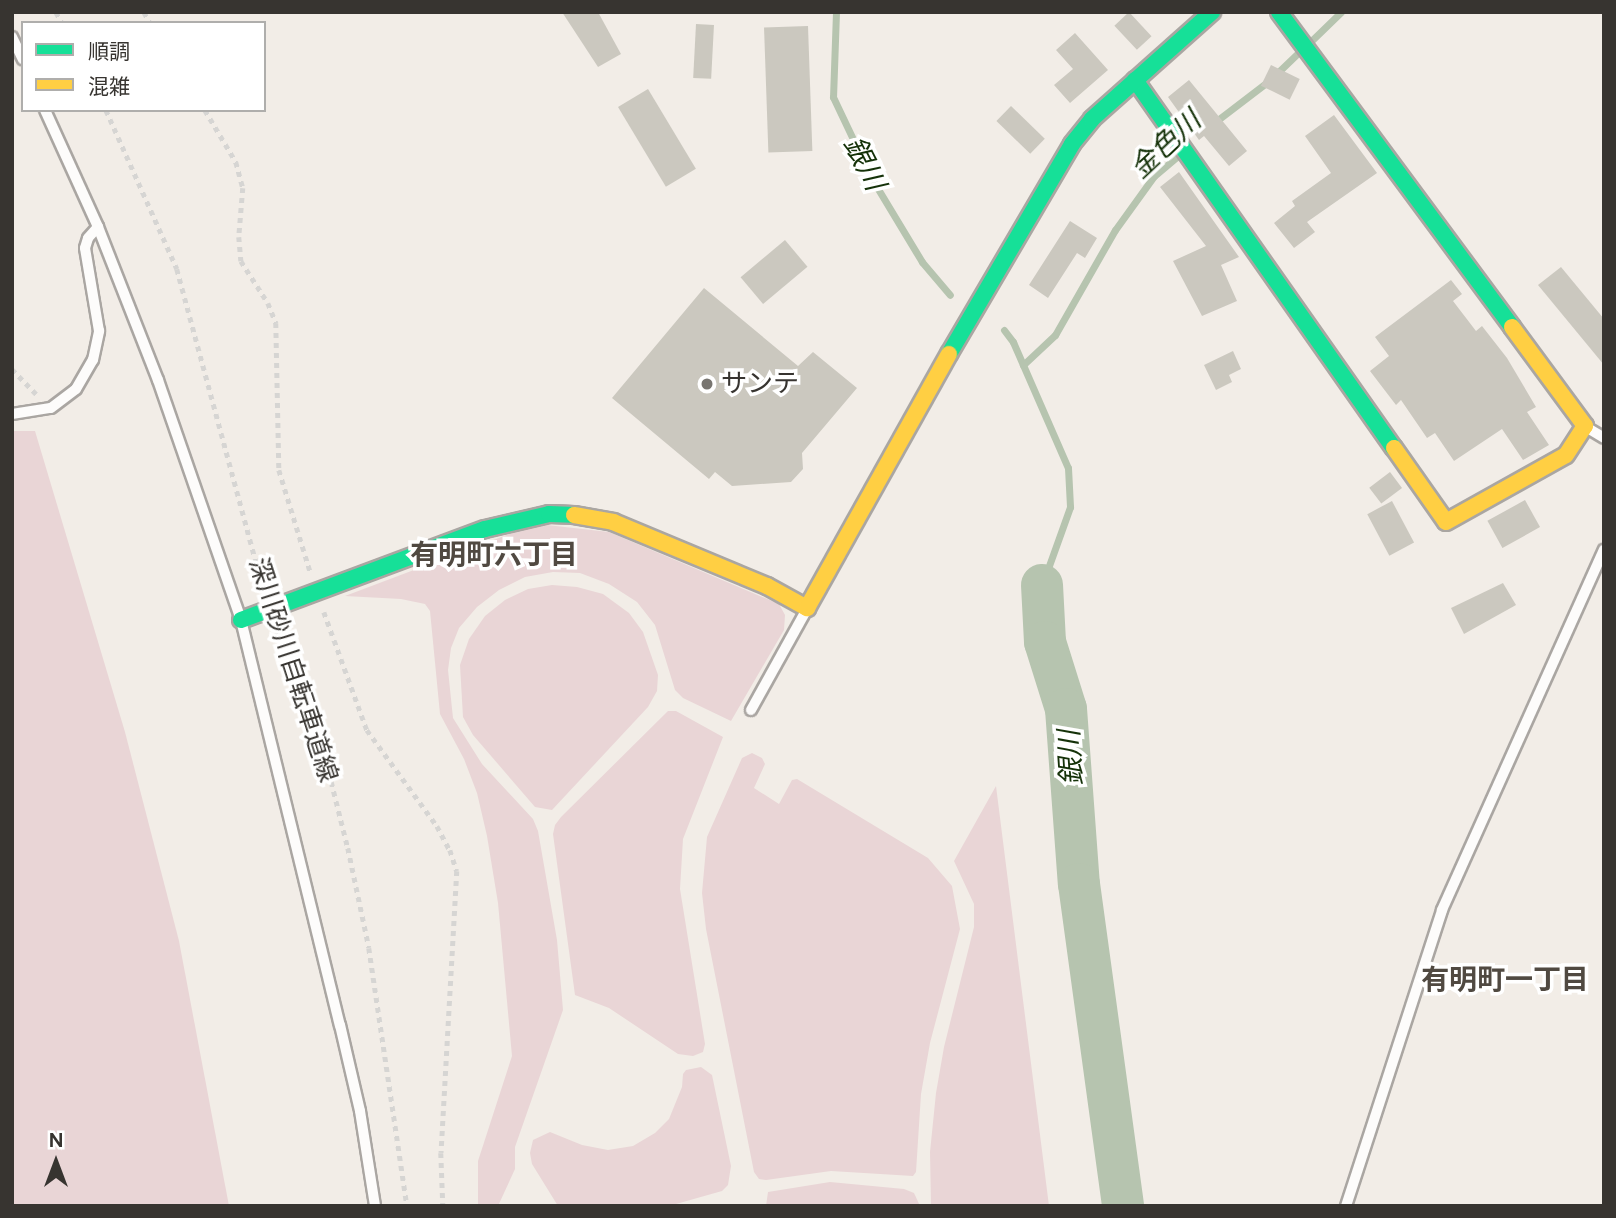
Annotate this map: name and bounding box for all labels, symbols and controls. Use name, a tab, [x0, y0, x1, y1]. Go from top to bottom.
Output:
legend	[21, 21, 266, 112]
text: 順調	[88, 39, 130, 64]
text: 混雑	[88, 74, 130, 99]
water label: 金色川	[1123, 103, 1207, 185]
water label: 銀川	[837, 130, 893, 196]
place label: サンテ	[721, 368, 799, 400]
marker: サンテ	[699, 376, 715, 392]
district label: 有明町六丁目	[410, 537, 578, 571]
street label: 深川砂川自転車道線	[242, 554, 344, 786]
water label: 銀川	[1051, 729, 1089, 787]
district label: 有明町一丁目	[1421, 962, 1589, 996]
north arrow	[21, 1127, 91, 1197]
text: N	[49, 1129, 63, 1152]

